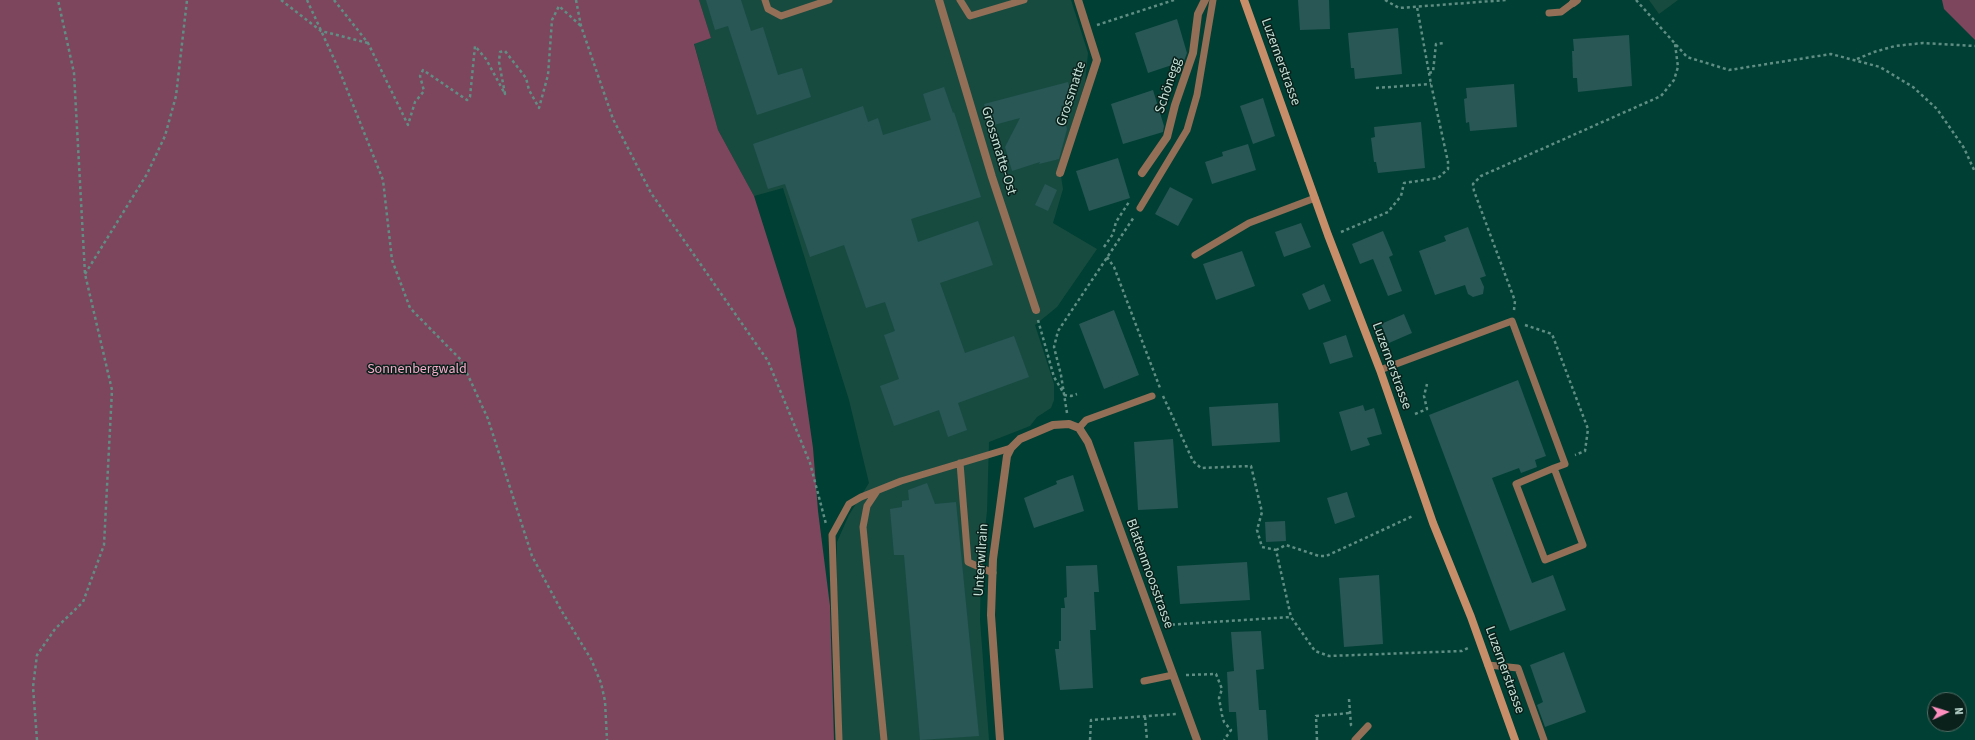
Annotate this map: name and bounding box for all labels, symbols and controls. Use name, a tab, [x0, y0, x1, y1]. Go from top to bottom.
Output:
street label: Luzernerstrasse	[1256, 16, 1304, 108]
street label: Schönegg	[1152, 56, 1186, 116]
street label: Grossmatte	[1054, 60, 1090, 128]
street label: Grossmatte-Ost	[977, 105, 1019, 197]
street label: Luzernerstrasse	[1367, 320, 1415, 412]
park label: Sonnenbergwald	[367, 362, 467, 378]
street label: Blattenmoosstrasse	[1121, 517, 1177, 631]
street label: Unterwilrain	[971, 523, 993, 597]
street label: Luzernerstrasse	[1480, 624, 1528, 716]
north arrow	[1927, 692, 1967, 732]
text: N	[1951, 707, 1966, 715]

